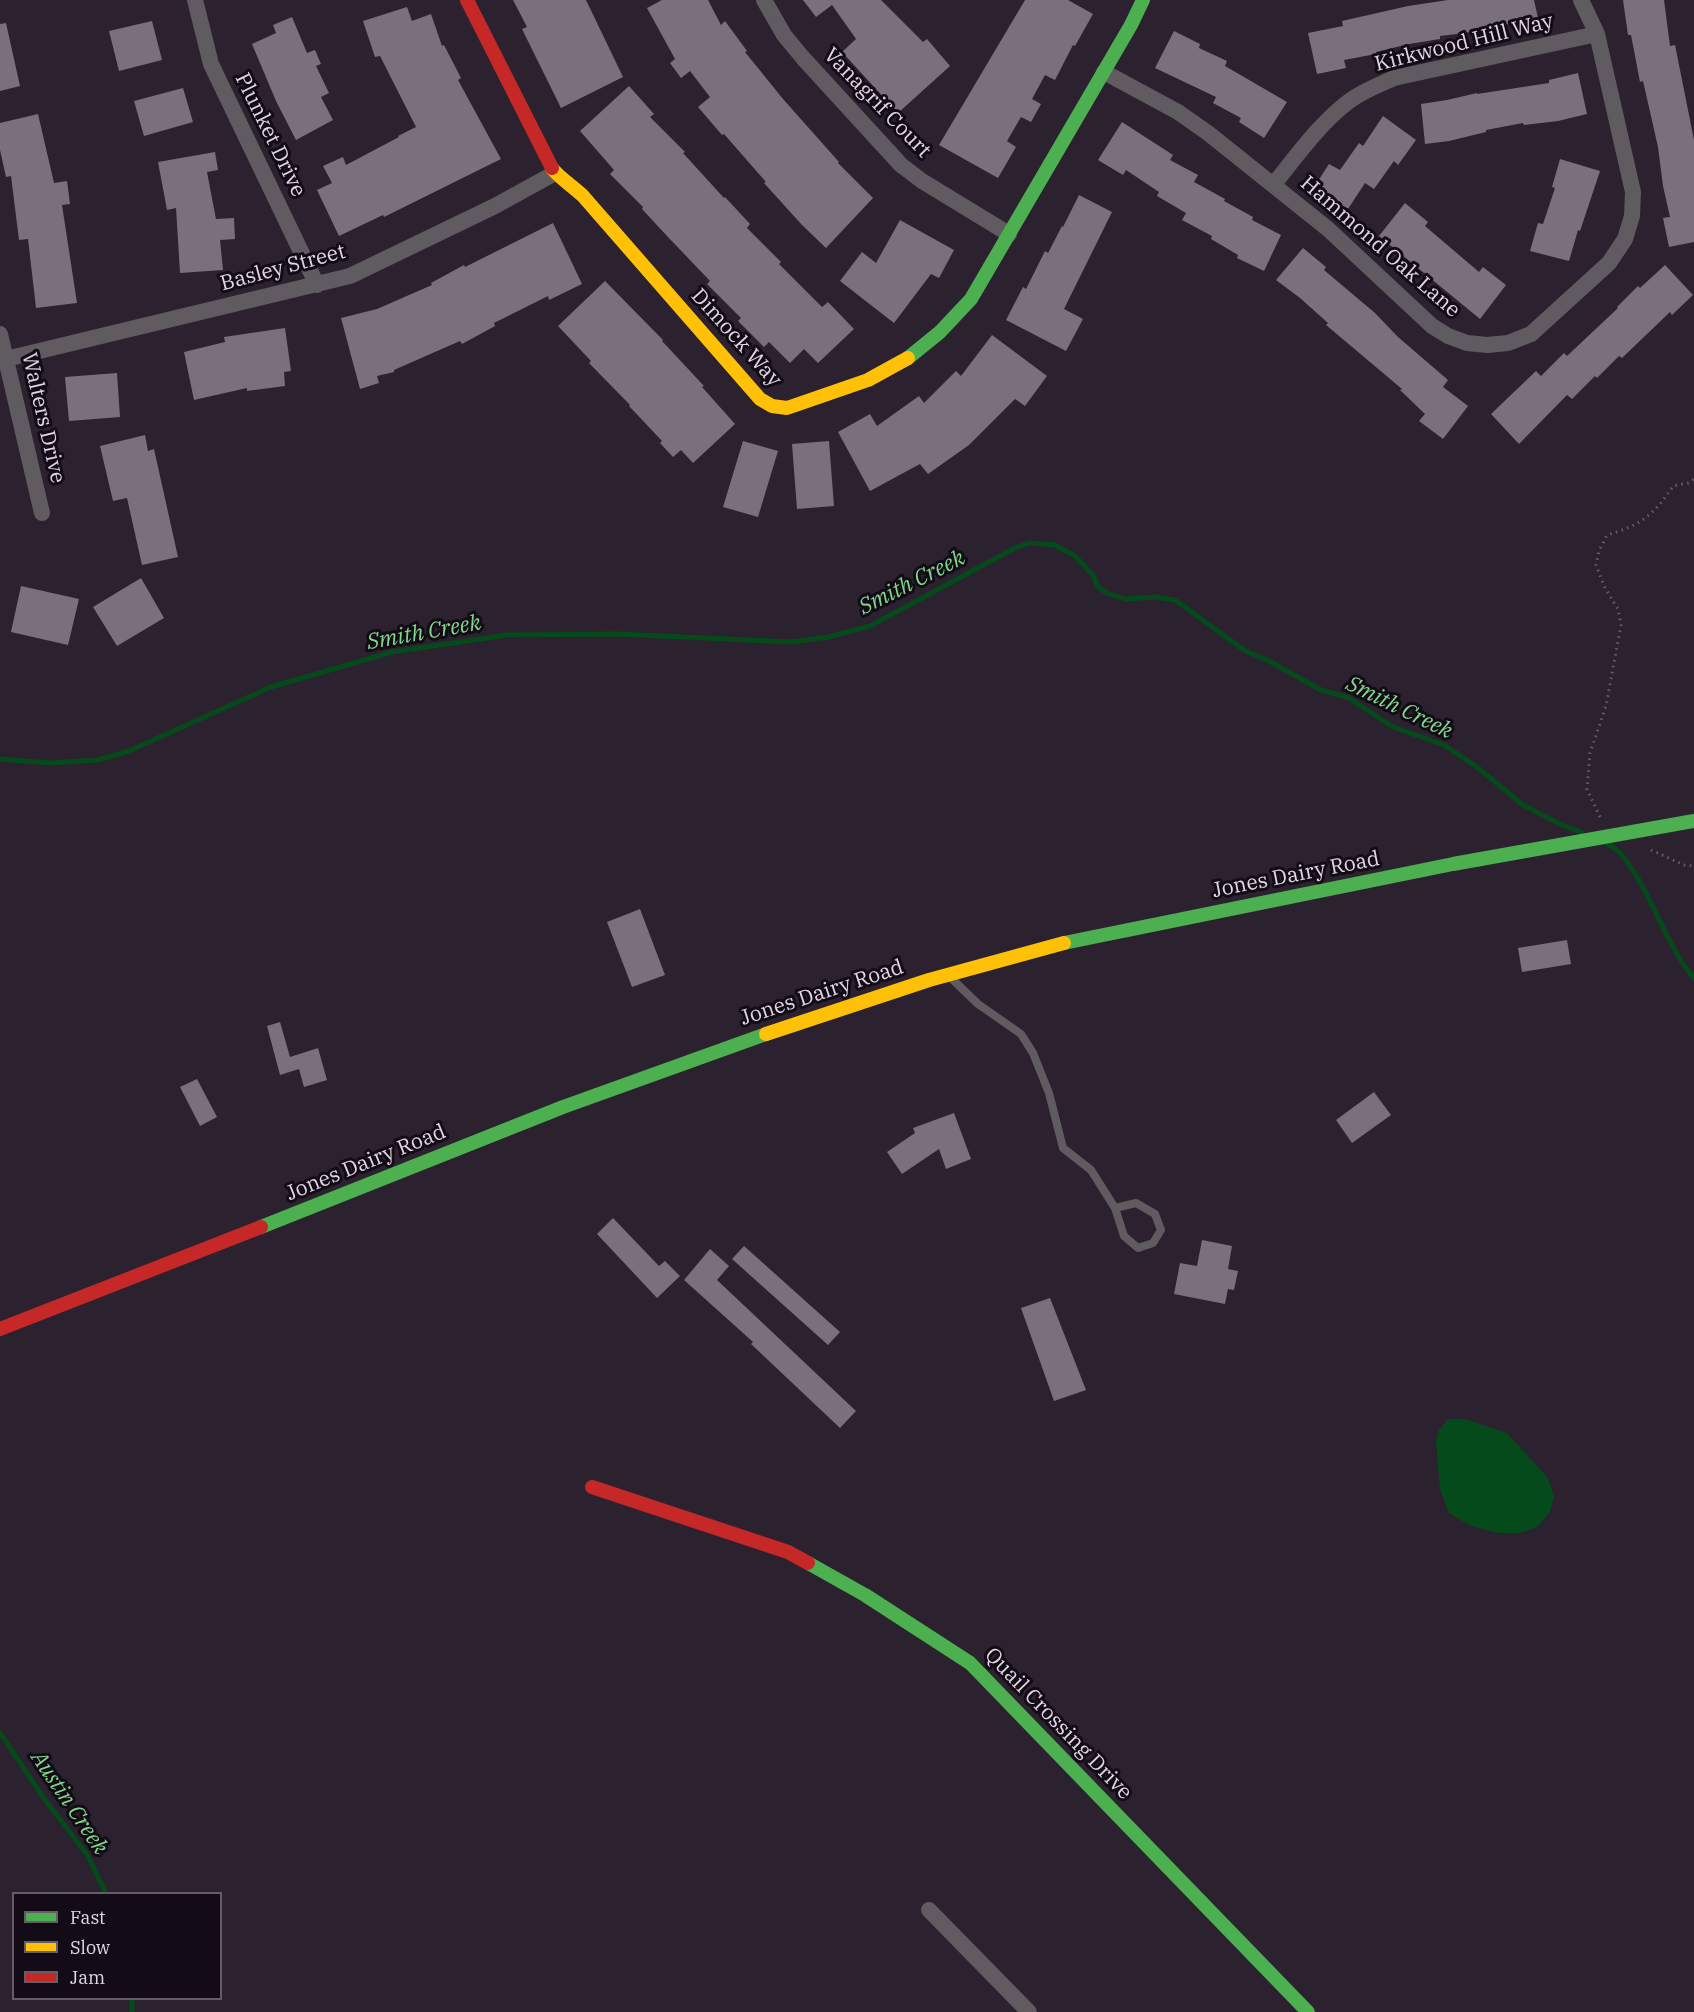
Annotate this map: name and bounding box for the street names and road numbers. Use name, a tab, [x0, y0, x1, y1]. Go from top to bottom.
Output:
street label: Kirkwood Hill Way	[1372, 9, 1556, 77]
street label: Vanagrif Court	[818, 43, 936, 163]
street label: Plunket Drive	[229, 69, 311, 201]
street label: Hammond Oak Lane	[1295, 171, 1465, 323]
street label: Basley Street	[218, 239, 348, 297]
street label: Dimock Way	[685, 284, 787, 392]
street label: Walters Drive	[16, 350, 70, 486]
street label: Jones Dairy Road	[1210, 846, 1382, 904]
street label: Jones Dairy Road	[737, 955, 907, 1031]
street label: Jones Dairy Road	[282, 1119, 450, 1207]
street label: Quail Crossing Drive	[979, 1643, 1137, 1805]

